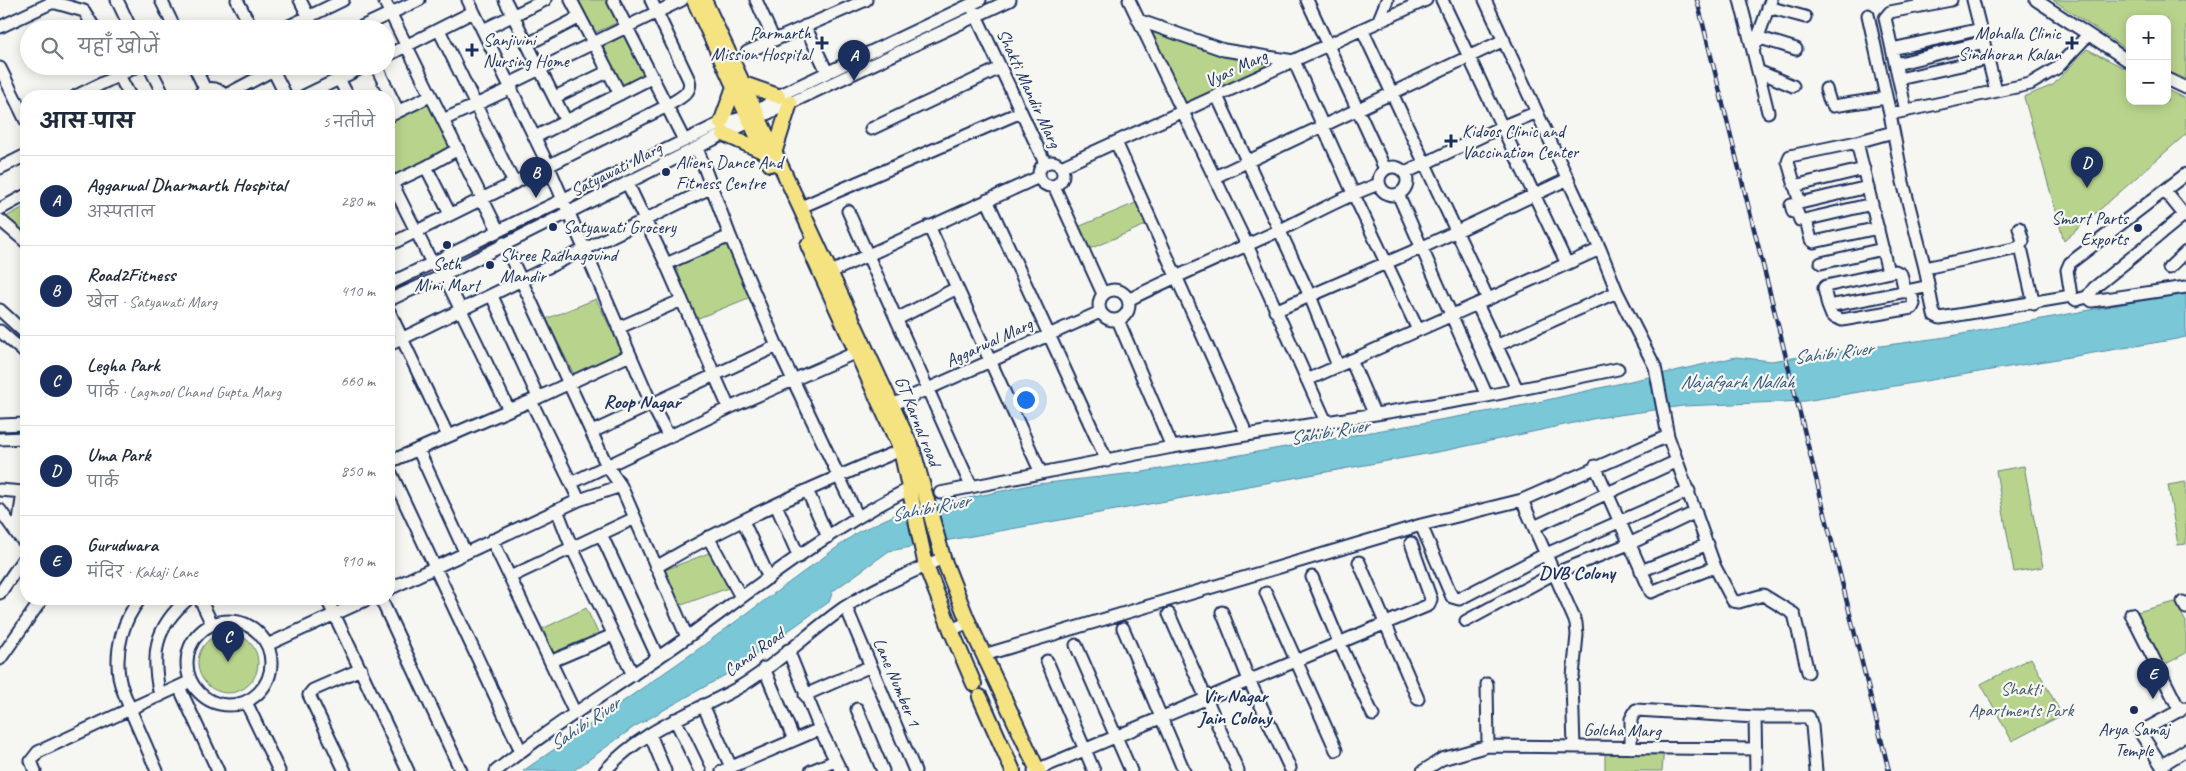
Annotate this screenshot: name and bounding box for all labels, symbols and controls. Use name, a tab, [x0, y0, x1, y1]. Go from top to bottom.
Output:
map controls	[2126, 15, 2171, 105]
button: +	[2126, 15, 2171, 60]
search box	[20, 20, 395, 75]
place label: Parmarth Mission Hospital	[711, 22, 814, 65]
place label: Mohalla Clinic Sindhoran Kalan	[1958, 22, 2062, 65]
street label: Shakti Mandir Marg	[992, 25, 1067, 152]
place label: Sanjivini Nursing Home	[483, 29, 570, 72]
icon: search	[38, 34, 66, 62]
text: यहाँ खोजें	[78, 35, 159, 59]
marker: Parmarth Mission Hospital	[815, 36, 829, 50]
marker: Mohalla Clinic Sindhoran Kalan	[2065, 36, 2079, 50]
pin: A	[838, 40, 870, 81]
marker: Sanjivini Nursing Home	[465, 43, 479, 57]
street label: Vyas Marg	[1201, 43, 1272, 92]
button: −	[2126, 60, 2171, 105]
text: आस-पास	[40, 108, 134, 134]
text: 5 नतीजे	[322, 112, 375, 132]
place label: Kidoos Clinic and Vaccination Center	[1462, 120, 1580, 163]
marker: Kidoos Clinic and Vaccination Center	[1444, 134, 1458, 148]
street label: Satyawati Marg	[567, 136, 667, 201]
pin: D	[2071, 147, 2103, 188]
place label: Aliens Dance And Fitness Centre	[676, 151, 785, 194]
pin: B	[520, 157, 552, 198]
marker: Aliens Dance And Fitness Centre	[660, 166, 672, 178]
text: Aggarwal Dharmarth Hospital	[87, 173, 286, 197]
text: A	[52, 191, 60, 211]
text: 280 m	[341, 191, 375, 211]
text: अस्पताल	[87, 202, 155, 222]
place label: Smart Parts Exports	[2051, 207, 2130, 250]
place label: Satyawati Grocery	[563, 216, 678, 238]
marker: Satyawati Grocery	[547, 221, 559, 233]
marker: Smart Parts Exports	[2132, 222, 2144, 234]
marker: Seth Mini Mart	[441, 239, 453, 251]
place label: Shree Radhagovind Mandir	[500, 244, 620, 287]
place label: Seth Mini Mart	[414, 253, 483, 296]
marker: Shree Radhagovind Mandir	[484, 259, 496, 271]
text: Road2Fitness	[87, 263, 175, 287]
text: B	[52, 281, 60, 301]
text: 410 m	[341, 281, 375, 301]
text: खेल · Satyawati Marg	[87, 292, 217, 312]
street label: Aggarwal Marg	[942, 312, 1037, 372]
water label: Sahibi River	[1792, 336, 1878, 370]
text: Legha Park	[87, 353, 159, 377]
water label: Najafgarh Nallah	[1680, 370, 1795, 394]
text: C	[52, 371, 60, 391]
text: 660 m	[341, 371, 375, 391]
street label: GT Karnal road	[890, 373, 947, 472]
text: पार्क · Lagmool Chand Gupta Marg	[87, 382, 281, 402]
your location	[1013, 387, 1039, 413]
district label: Roop Nagar	[604, 390, 683, 414]
water label: Sahibi River	[1288, 413, 1374, 451]
text: Uma Park	[87, 443, 150, 467]
text: D	[51, 461, 61, 481]
text: 850 m	[341, 461, 375, 481]
text: पार्क	[87, 472, 118, 492]
water label: Sahibi River	[889, 488, 975, 527]
text: Gurudwara	[87, 533, 158, 557]
text: E	[52, 551, 60, 571]
text: 910 m	[341, 551, 375, 571]
district label: DVB Colony	[1539, 561, 1618, 585]
text: मंदिर · Kakaji Lane	[87, 562, 198, 582]
pin: C	[212, 621, 244, 662]
street label: Canal Road	[719, 621, 791, 681]
street label: Lane Number 1	[868, 634, 926, 731]
pin: E	[2137, 658, 2169, 699]
park label: Shakti Apartments Park	[1969, 678, 2075, 721]
district label: Vir Nagar Jain Colony	[1197, 684, 1274, 730]
water label: Sahibi River	[545, 689, 628, 756]
marker: Arya Samaj Temple	[2128, 704, 2140, 716]
street label: Golcha Marg	[1583, 718, 1663, 742]
place label: Arya Samaj Temple	[2099, 718, 2172, 761]

